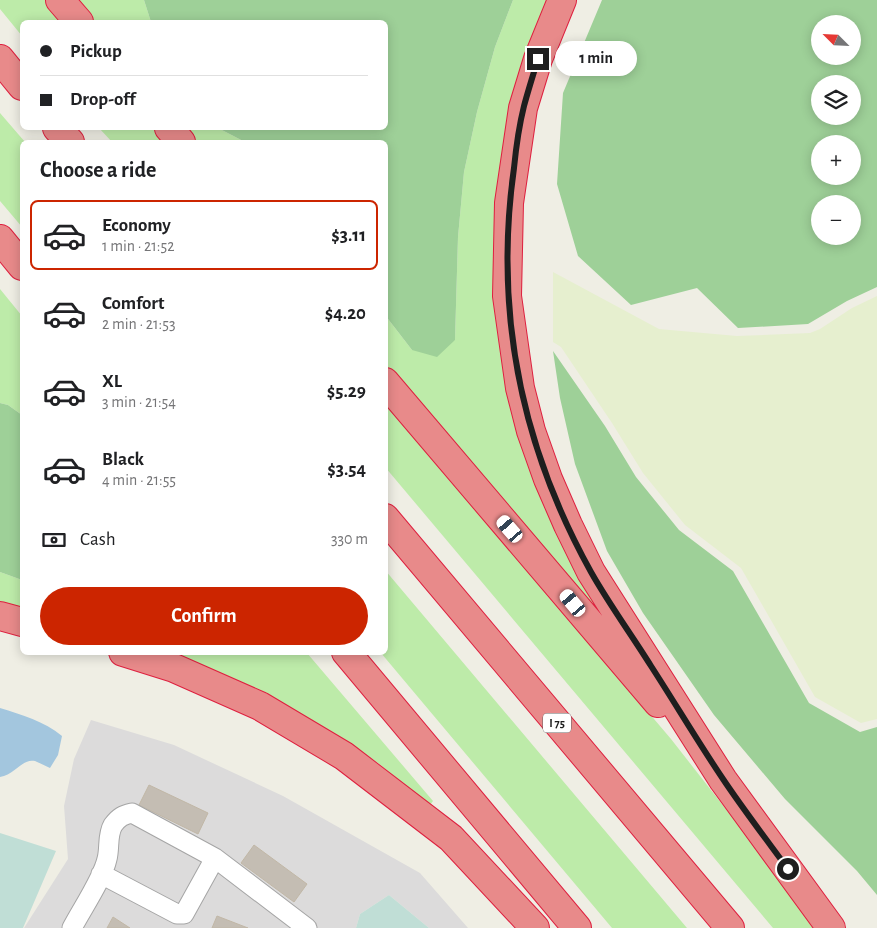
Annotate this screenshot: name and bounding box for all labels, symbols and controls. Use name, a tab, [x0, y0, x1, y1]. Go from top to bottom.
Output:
north arrow	[811, 15, 861, 65]
map controls	[811, 15, 861, 245]
text: Pickup	[70, 42, 122, 61]
callout: 1 min	[556, 42, 638, 76]
route end	[527, 48, 549, 70]
text: 1 min	[579, 50, 613, 66]
button: layers	[811, 75, 861, 125]
text: Drop-off	[70, 90, 135, 109]
button: +	[811, 135, 861, 185]
text: Choose a ride	[40, 159, 156, 181]
button: −	[811, 195, 861, 245]
icon: car	[42, 213, 87, 258]
text: Economy	[102, 216, 171, 235]
text: $3.11	[331, 226, 366, 245]
text: 1 min · 21:52	[102, 238, 174, 254]
icon: car	[42, 291, 87, 336]
text: Comfort	[102, 294, 164, 313]
text: $4.20	[325, 304, 366, 323]
text: 2 min · 21:53	[102, 316, 176, 332]
icon: car	[42, 369, 87, 414]
text: XL	[102, 372, 122, 391]
text: $5.29	[327, 382, 366, 401]
text: 3 min · 21:54	[102, 394, 176, 410]
icon: car	[42, 447, 87, 492]
text: Black	[102, 450, 144, 469]
text: $3.54	[327, 460, 366, 479]
text: 4 min · 21:55	[102, 472, 176, 488]
car	[494, 513, 525, 545]
icon: cash	[40, 526, 68, 554]
text: Cash	[80, 530, 116, 549]
text: 330 m	[331, 531, 368, 547]
button: Confirm	[40, 587, 368, 645]
car	[557, 587, 588, 619]
road number: I 75	[543, 714, 571, 732]
route start	[777, 858, 799, 880]

